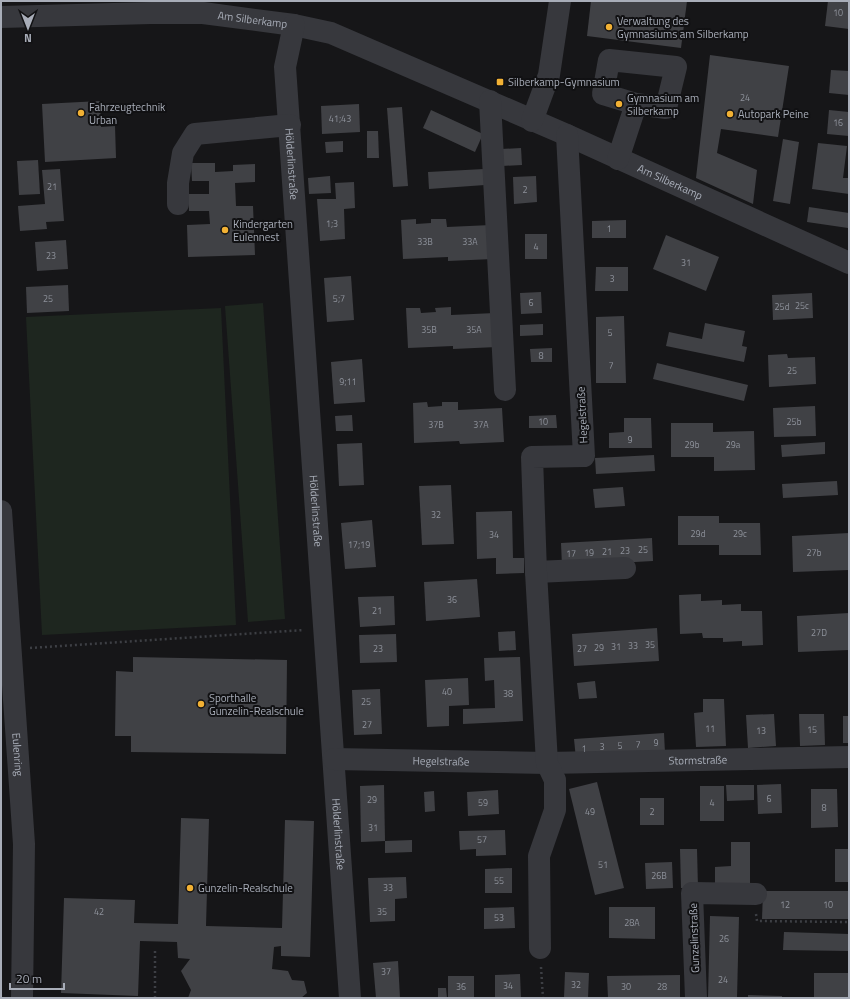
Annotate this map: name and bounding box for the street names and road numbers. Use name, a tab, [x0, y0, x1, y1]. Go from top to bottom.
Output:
street label: Am Silberkamp	[217, 7, 288, 32]
street label: Hölderlinstraße	[281, 127, 302, 201]
street label: Am Silberkamp	[635, 160, 705, 204]
street label: Hegelstraße	[573, 386, 591, 444]
street label: Hölderlinstraße	[306, 474, 327, 548]
street label: Eulenring	[8, 732, 27, 777]
street label: Stormstraße	[668, 751, 728, 769]
street label: Hegelstraße	[412, 752, 470, 770]
street label: Hölderlinstraße	[328, 798, 349, 871]
street label: Gunzelinstraße	[685, 902, 703, 973]

